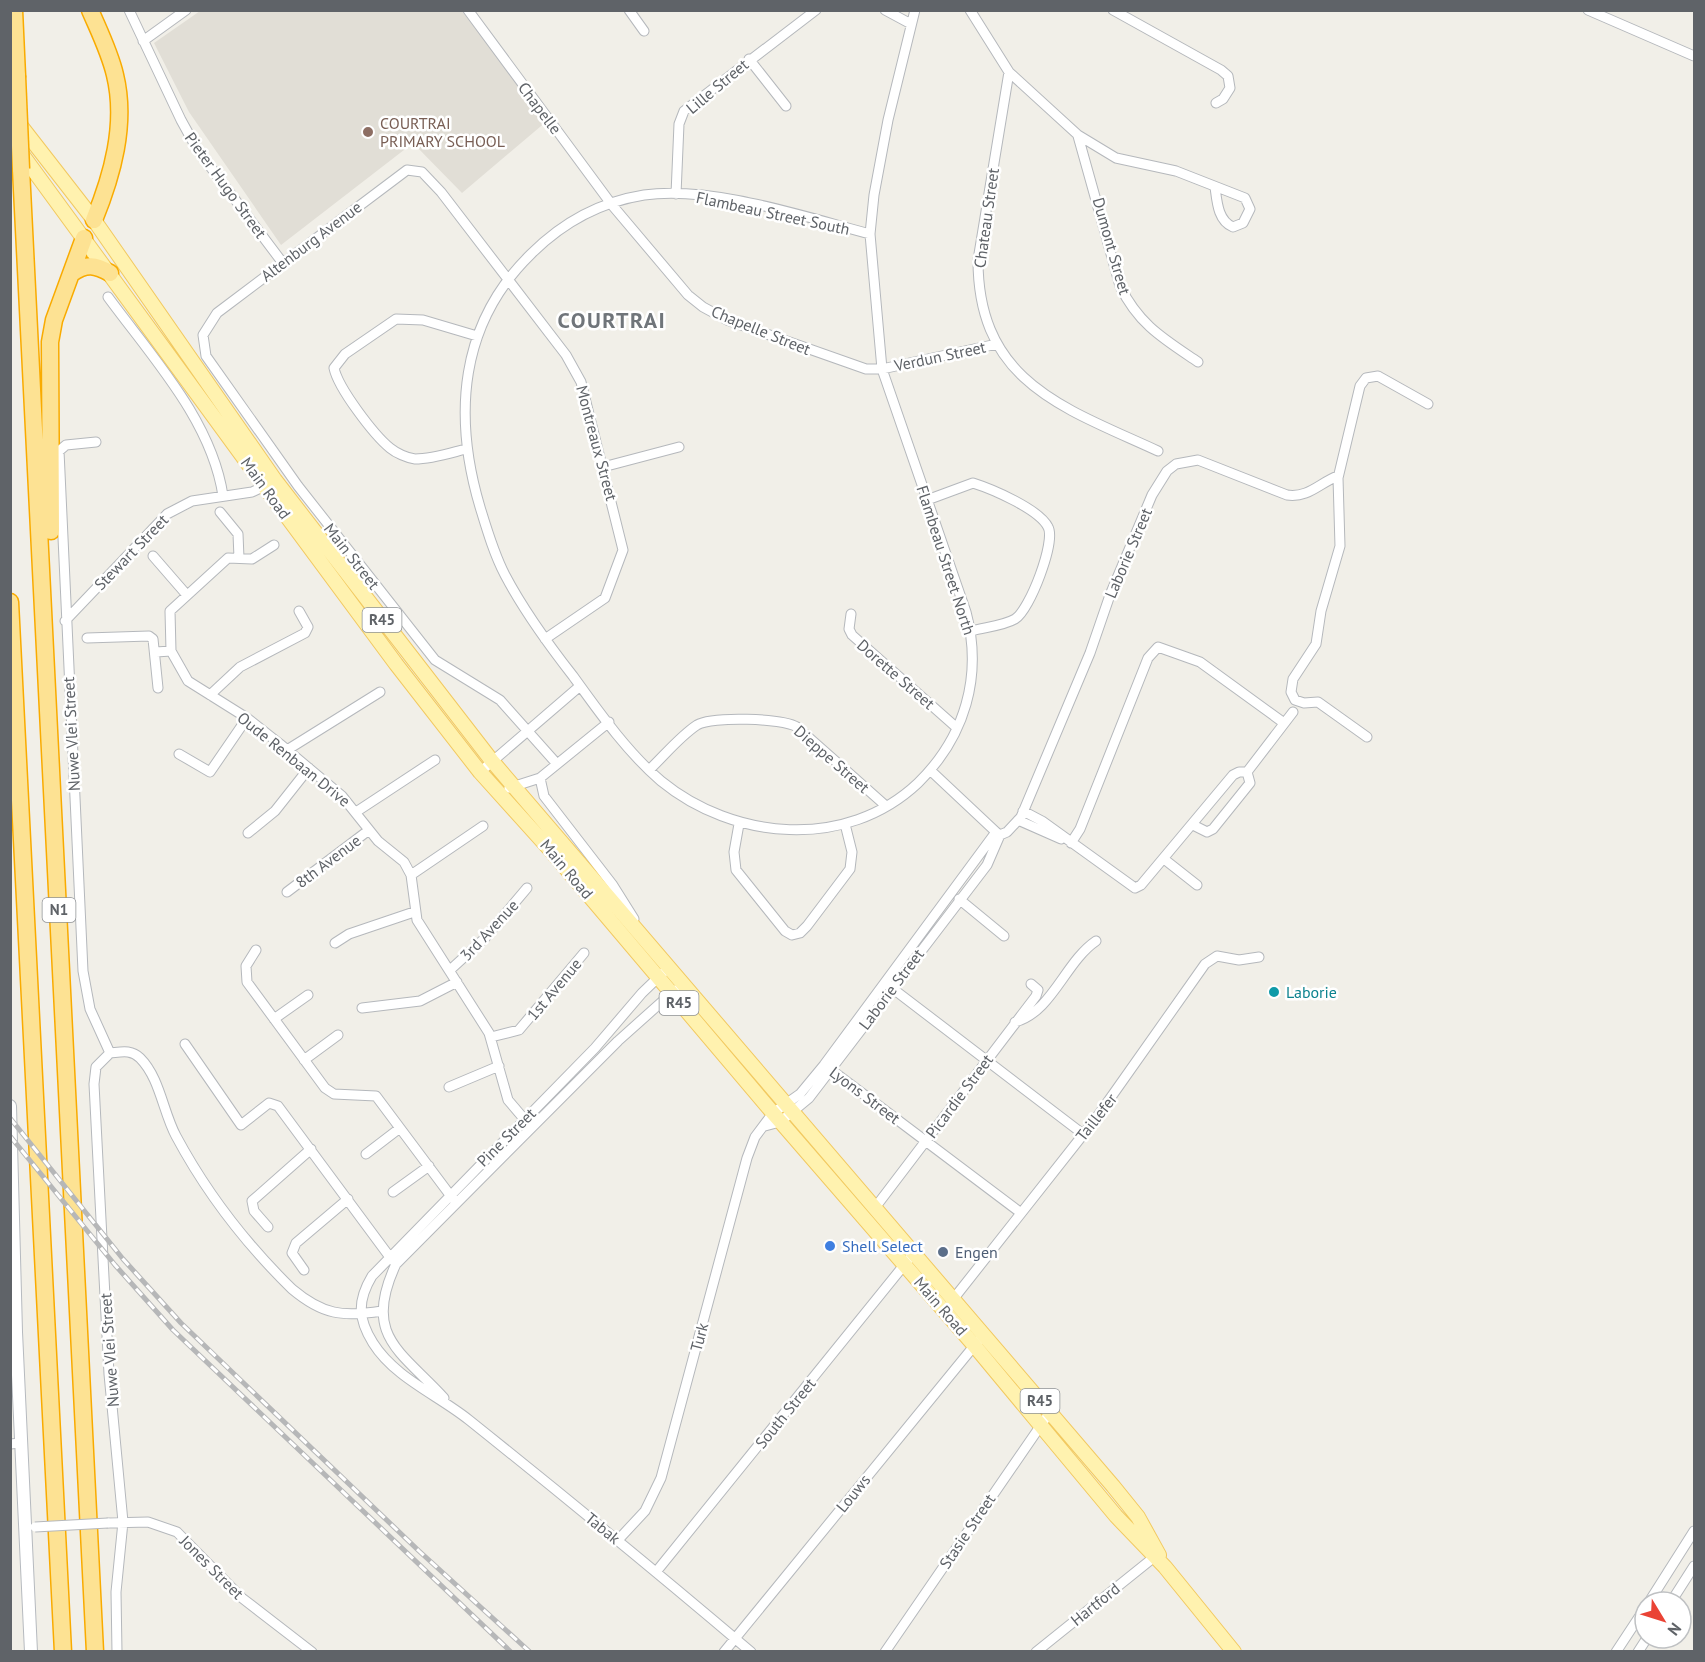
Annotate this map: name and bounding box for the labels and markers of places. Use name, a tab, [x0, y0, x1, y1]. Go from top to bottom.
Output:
place label: COURTRAI PRIMARY SCHOOL	[380, 113, 505, 151]
marker: COURTRAI PRIMARY SCHOOL	[361, 125, 375, 139]
place label: Laborie	[1286, 982, 1337, 1002]
marker: Laborie	[1267, 985, 1281, 999]
place label: Shell Select	[842, 1236, 923, 1256]
marker: Shell Select	[823, 1239, 837, 1253]
place label: Engen	[955, 1242, 998, 1262]
marker: Engen	[936, 1245, 950, 1259]

